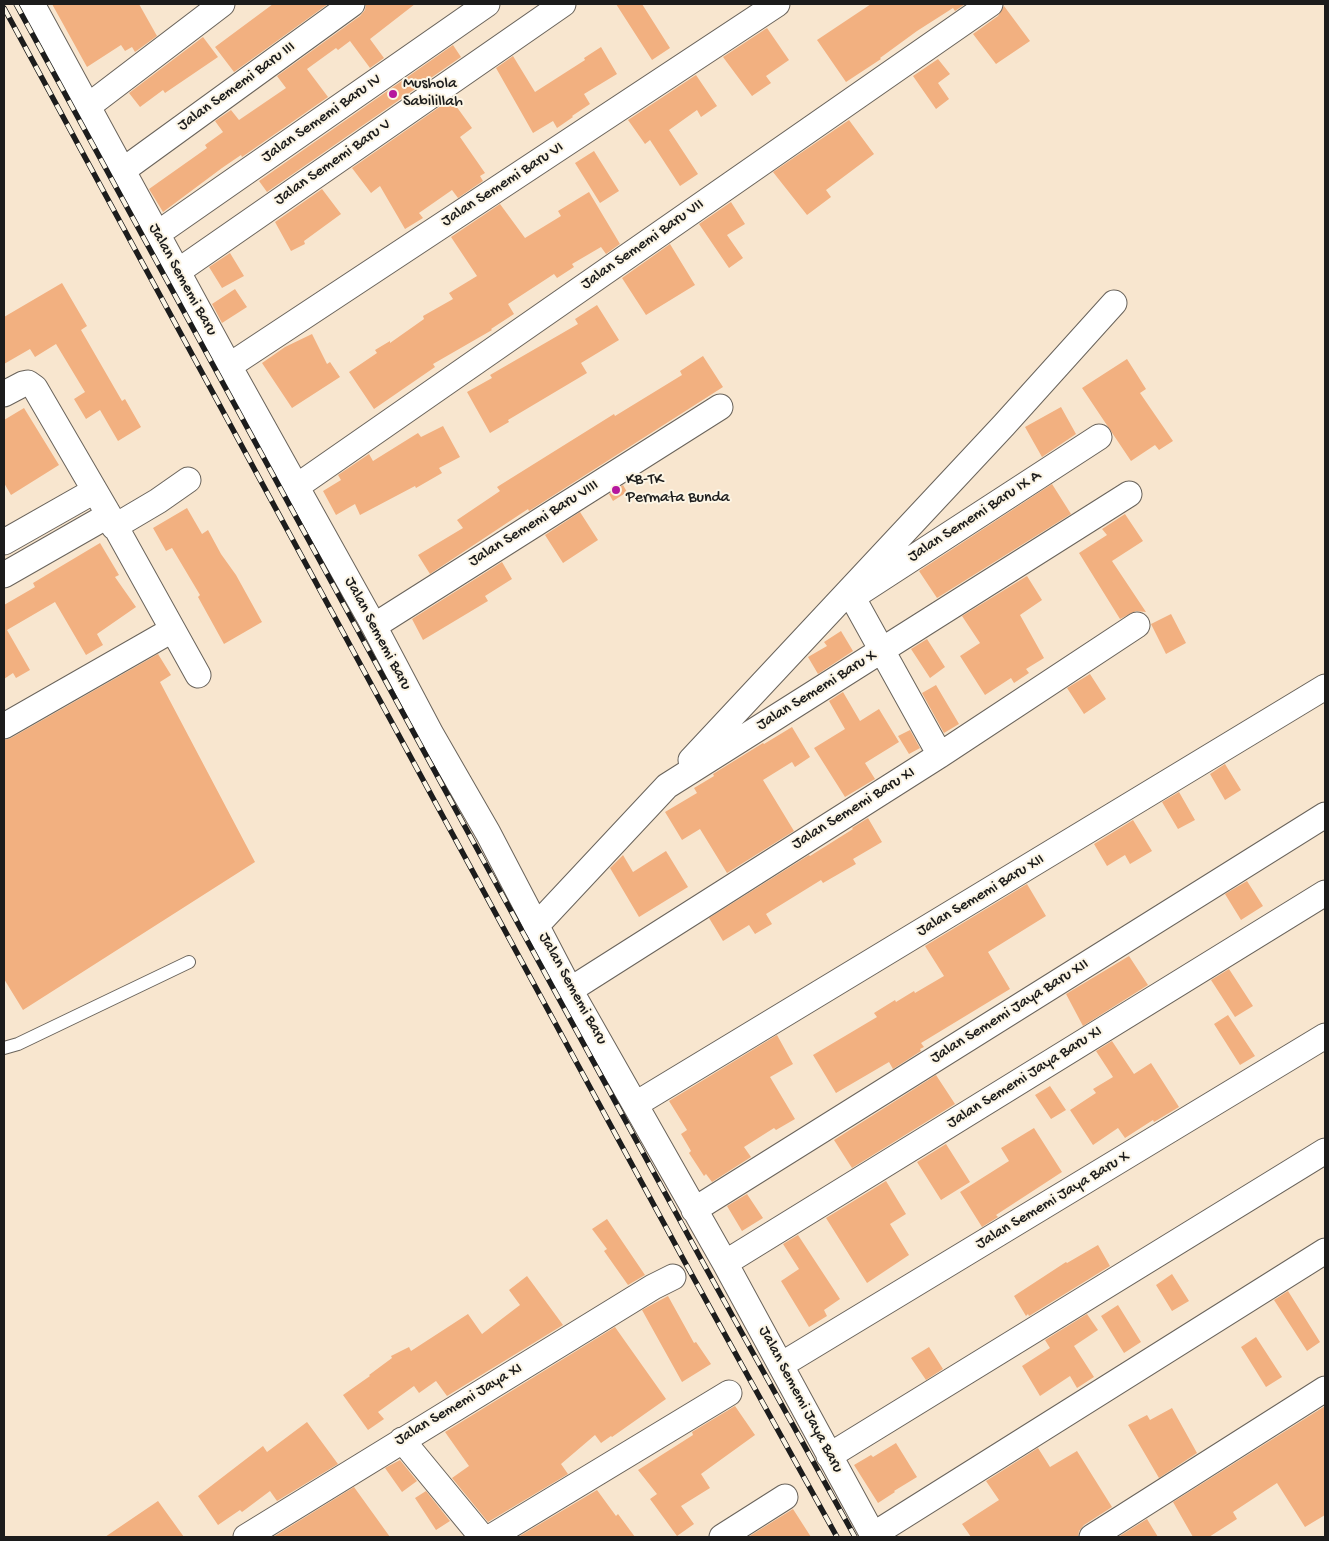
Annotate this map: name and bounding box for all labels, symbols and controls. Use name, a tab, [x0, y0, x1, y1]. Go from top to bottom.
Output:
street label: Jalan Sememi Baru III	[174, 38, 300, 136]
street label: Jalan Sememi Baru IV	[258, 70, 386, 168]
place label: Mushola Sabilillah	[403, 75, 463, 113]
marker: Mushola Sabilillah	[387, 88, 399, 100]
street label: Jalan Sememi Baru V	[271, 116, 395, 210]
street label: Jalan Sememi Baru VI	[438, 138, 568, 232]
street label: Jalan Sememi Baru VII	[578, 195, 708, 295]
street label: Jalan Sememi Baru	[143, 221, 221, 339]
street label: Jalan Sememi Baru IX A	[905, 467, 1045, 567]
place label: KB-TK Permata Bunda	[626, 471, 730, 509]
street label: Jalan Sememi Baru VIII	[466, 476, 602, 572]
marker: KB-TK Permata Bunda	[610, 484, 622, 496]
street label: Jalan Sememi Baru	[339, 574, 415, 694]
street label: Jalan Sememi Baru X	[754, 646, 880, 736]
street label: Jalan Sememi Baru XI	[789, 763, 919, 855]
street label: Jalan Sememi Baru XII	[914, 850, 1048, 942]
street label: Jalan Sememi Baru	[533, 930, 611, 1048]
street label: Jalan Sememi Jaya Baru XII	[927, 955, 1093, 1069]
street label: Jalan Sememi Jaya Baru XI	[944, 1022, 1106, 1134]
street label: Jalan Sememi Jaya Baru X	[973, 1148, 1133, 1254]
street label: Jalan Sememi Jaya Baru	[753, 1323, 847, 1477]
street label: Jalan Sememi Jaya XI	[392, 1359, 526, 1451]

